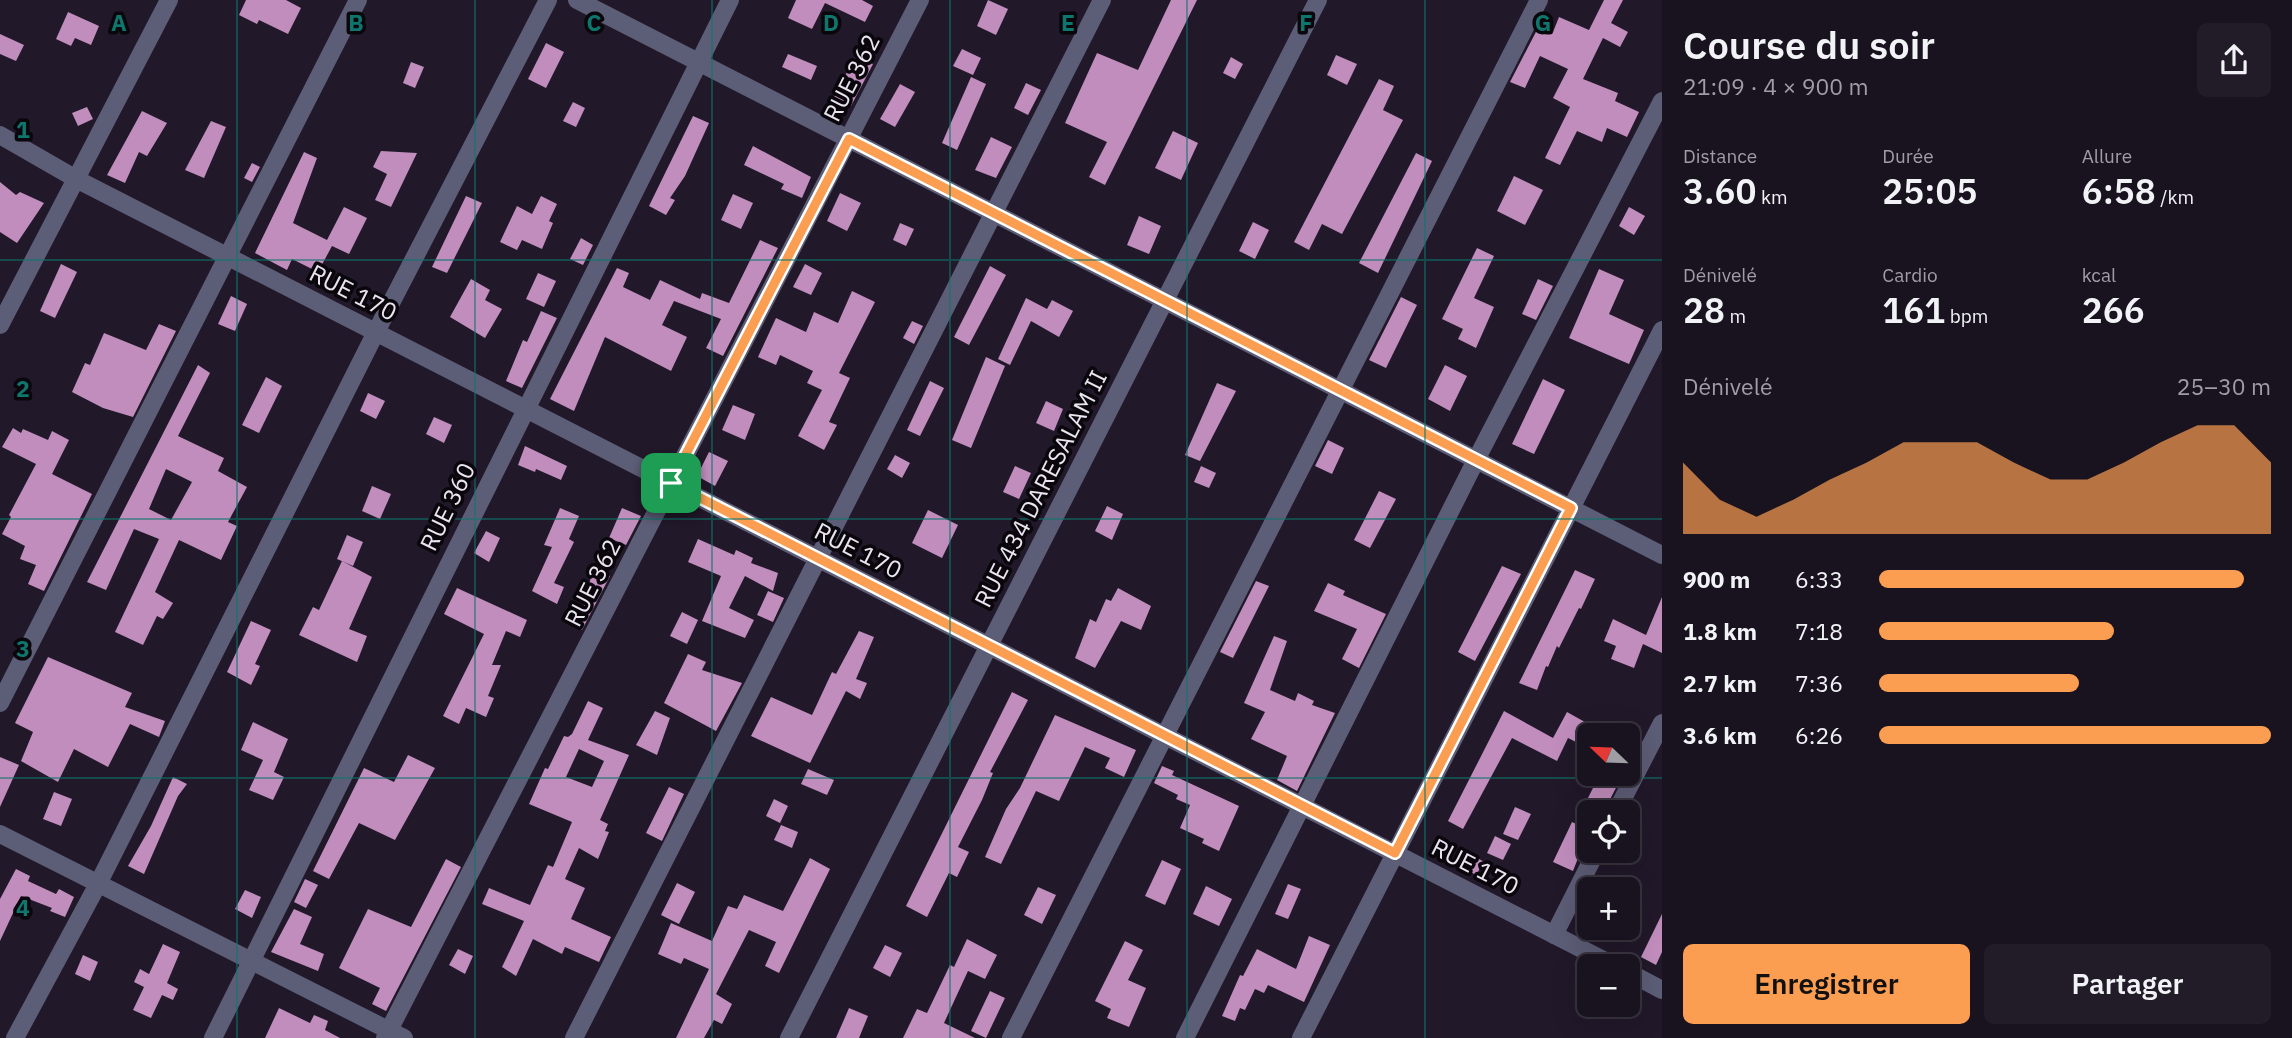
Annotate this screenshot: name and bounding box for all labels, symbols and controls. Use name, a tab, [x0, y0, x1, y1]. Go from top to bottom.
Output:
text: A	[111, 7, 127, 37]
text: B	[348, 7, 364, 37]
text: C	[587, 7, 602, 37]
text: D	[823, 7, 839, 37]
text: E	[1061, 7, 1075, 37]
text: F	[1299, 7, 1313, 37]
text: G	[1535, 7, 1551, 37]
text: Course du soir	[1683, 20, 1935, 69]
button: share	[2197, 23, 2271, 97]
street label: RUE 362	[815, 28, 887, 127]
text: 21:09 · 4 × 900 m	[1683, 71, 1869, 101]
text: 1	[16, 114, 30, 144]
text: Distance	[1683, 144, 1757, 168]
text: Durée	[1882, 144, 1934, 168]
text: Allure	[2082, 144, 2132, 168]
text: 3.60	[1683, 168, 1756, 214]
text: 25:05	[1882, 168, 1978, 214]
text: 6:58	[2082, 168, 2156, 214]
text: km	[1756, 185, 1788, 209]
text: /km	[2156, 185, 2194, 209]
street label: RUE 170	[304, 256, 403, 328]
text: Dénivelé	[1683, 263, 1757, 287]
text: Cardio	[1882, 263, 1938, 287]
text: kcal	[2082, 263, 2116, 287]
text: 28	[1683, 287, 1725, 333]
text: 161	[1882, 287, 1945, 333]
text: 266	[2082, 287, 2145, 333]
text: m	[1725, 304, 1746, 328]
text: bpm	[1945, 304, 1988, 328]
street label: RUE 434 DARESALAM II	[966, 365, 1114, 613]
text: Dénivelé	[1683, 371, 1773, 401]
text: 25–30 m	[2177, 371, 2271, 401]
text: 2	[16, 373, 30, 403]
pin	[641, 453, 701, 513]
street label: RUE 360	[412, 457, 482, 556]
icon: arrive	[652, 464, 690, 502]
street label: RUE 170	[809, 514, 908, 586]
street label: RUE 362	[556, 533, 628, 632]
text: 900 m	[1683, 564, 1750, 594]
text: 6:33	[1795, 564, 1843, 594]
text: 1.8 km	[1683, 616, 1757, 646]
text: 7:18	[1795, 616, 1843, 646]
text: 3	[16, 633, 30, 663]
text: 2.7 km	[1683, 668, 1757, 698]
text: 7:36	[1795, 668, 1843, 698]
text: 3.6 km	[1683, 720, 1757, 750]
text: 6:26	[1795, 720, 1843, 750]
north arrow	[1577, 723, 1640, 786]
map controls	[1577, 723, 1640, 1017]
button: locate	[1577, 800, 1640, 863]
street label: RUE 170	[1426, 830, 1525, 902]
button: +	[1577, 877, 1640, 940]
text: 4	[16, 892, 30, 922]
button: Enregistrer	[1683, 944, 1970, 1024]
button: Partager	[1984, 944, 2271, 1024]
button: −	[1577, 954, 1640, 1017]

